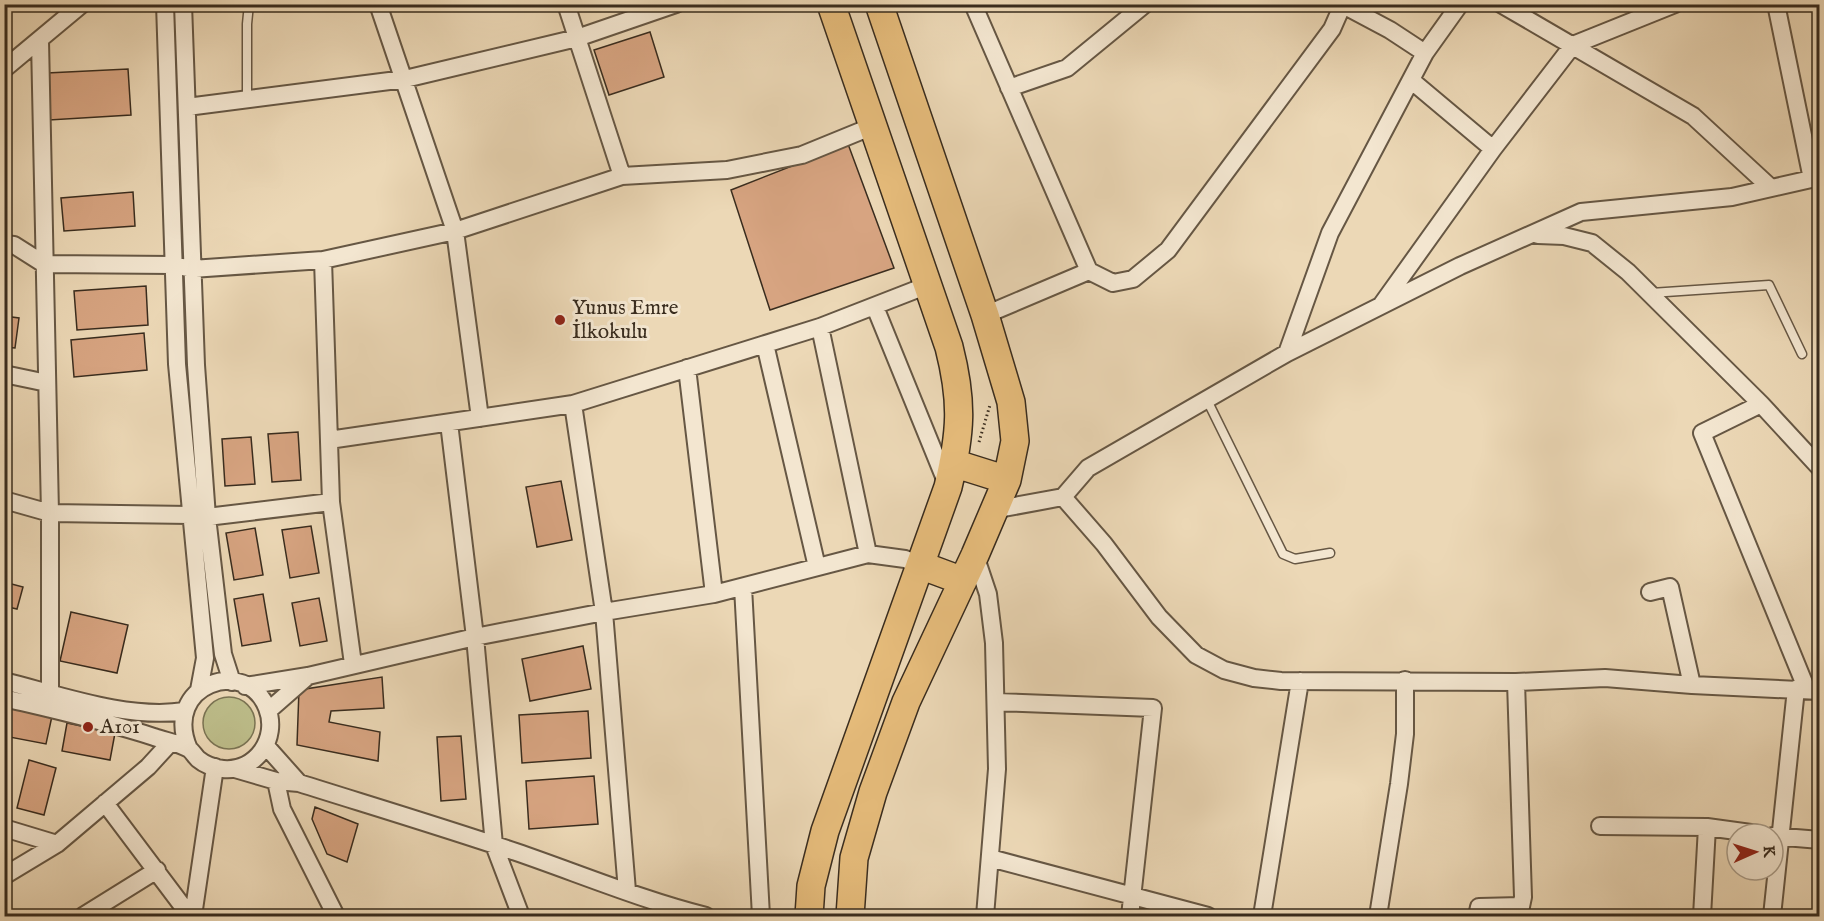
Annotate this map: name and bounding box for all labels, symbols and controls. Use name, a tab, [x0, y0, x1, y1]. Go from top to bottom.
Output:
place label: Yunus Emre İlkokulu	[572, 295, 679, 346]
marker: Yunus Emre İlkokulu	[553, 313, 567, 327]
place label: A101	[99, 714, 140, 741]
marker: A101	[81, 720, 95, 734]
north arrow	[1725, 822, 1785, 882]
text: K	[1758, 845, 1778, 859]

